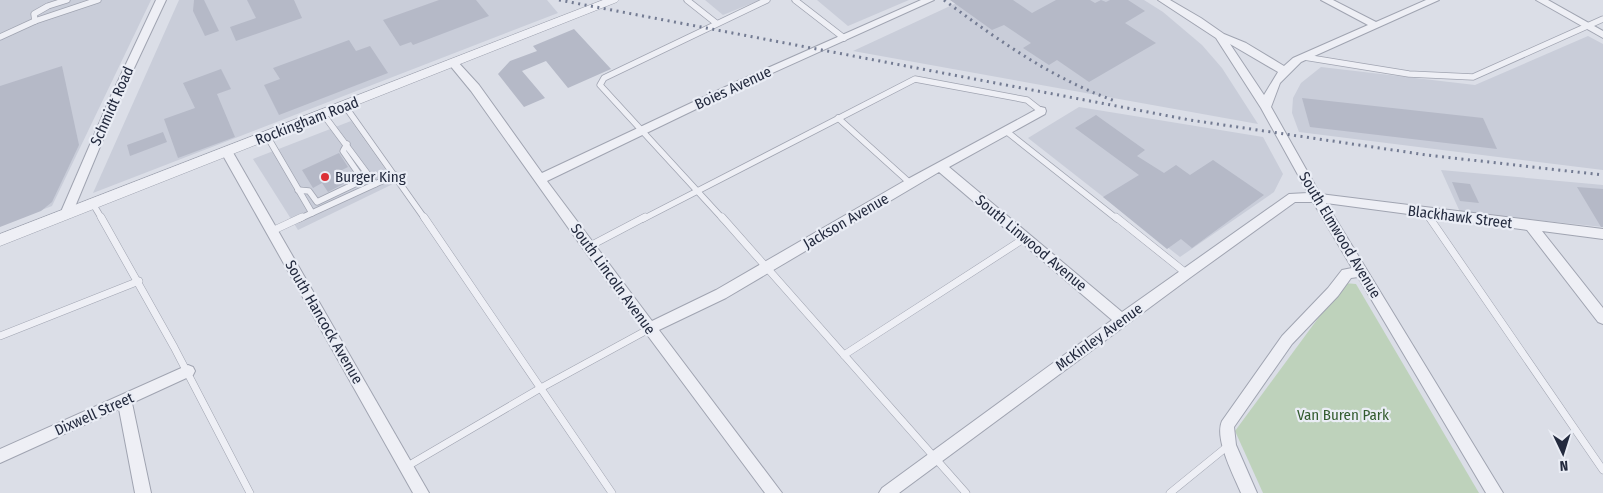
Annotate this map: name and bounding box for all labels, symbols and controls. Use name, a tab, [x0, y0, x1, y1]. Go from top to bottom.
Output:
street label: Boies Avenue	[692, 62, 774, 114]
street label: Schmidt Road	[87, 64, 137, 148]
street label: Rockingham Road	[253, 93, 361, 149]
place label: Burger King	[335, 168, 406, 186]
street label: South Elmwood Avenue	[1295, 169, 1385, 301]
marker: Burger King	[319, 171, 331, 183]
street label: Jackson Avenue	[800, 189, 892, 253]
street label: South Linwood Avenue	[972, 191, 1090, 295]
street label: Blackhawk Street	[1407, 202, 1513, 232]
street label: South Lincoln Avenue	[567, 220, 659, 338]
street label: South Hancock Avenue	[281, 257, 367, 387]
street label: McKinley Avenue	[1052, 299, 1146, 375]
street label: Dixwell Street	[52, 389, 136, 439]
park label: Van Buren Park	[1297, 406, 1389, 424]
north arrow	[1538, 428, 1588, 478]
text: N	[1559, 457, 1569, 474]

